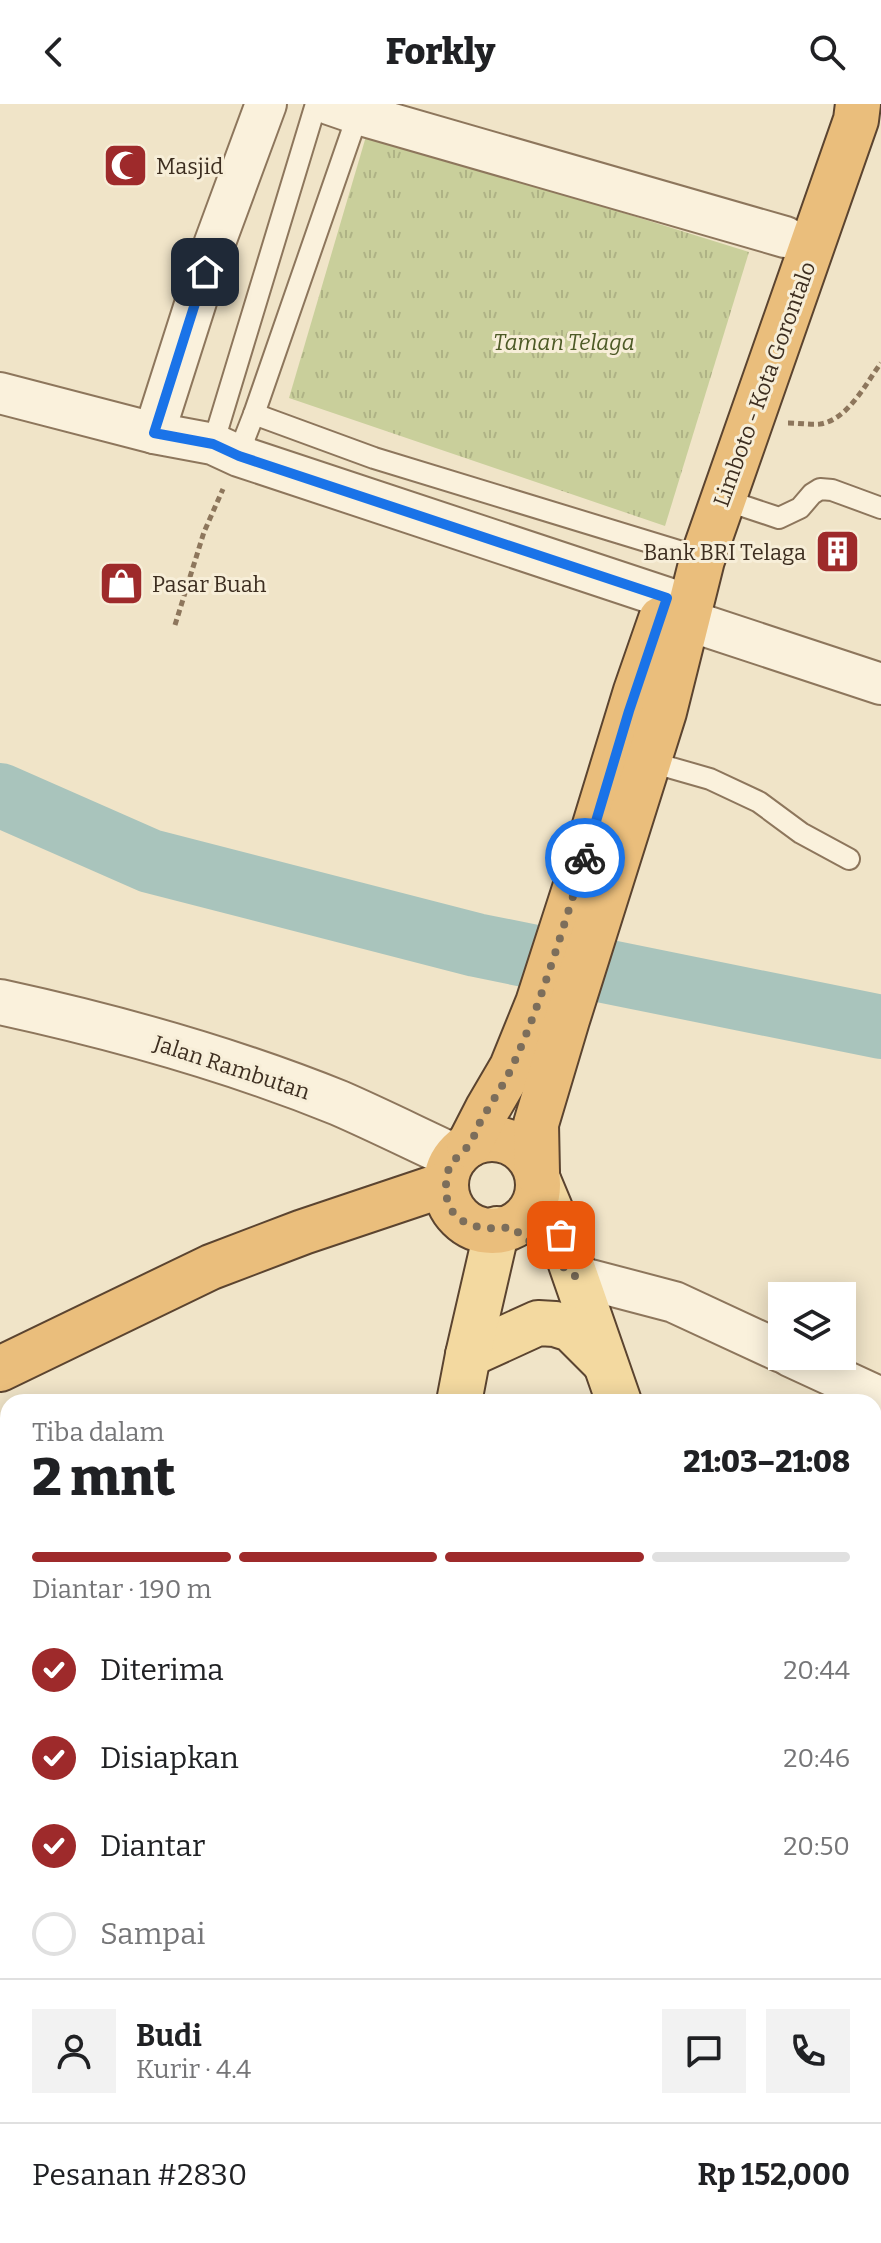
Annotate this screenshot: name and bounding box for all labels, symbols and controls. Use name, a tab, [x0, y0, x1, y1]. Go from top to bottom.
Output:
icon: back	[32, 30, 76, 74]
text: Forkly	[386, 30, 495, 74]
icon: search	[805, 30, 849, 74]
mosque icon: Masjid	[101, 142, 149, 190]
place label: Masjid	[156, 153, 223, 180]
pin	[171, 238, 239, 306]
icon: home	[183, 250, 227, 294]
street label: Limboto - Kota Gorontalo	[708, 258, 821, 510]
park label: Taman Telaga	[493, 329, 635, 356]
building icon: Bank BRI Telaga	[813, 528, 861, 576]
place label: Bank BRI Telaga	[643, 539, 806, 566]
shop icon: Pasar Buah	[97, 560, 145, 608]
place label: Pasar Buah	[152, 571, 267, 598]
courier	[545, 818, 625, 898]
icon: bike	[563, 836, 607, 880]
street label: Jalan Rambutan	[149, 1029, 313, 1105]
pin	[527, 1201, 595, 1269]
icon: bag	[539, 1213, 583, 1257]
map controls	[768, 1282, 856, 1370]
button: layers	[768, 1282, 856, 1370]
text: Tiba dalam	[32, 1417, 164, 1448]
text: 21:03–21:08	[683, 1444, 850, 1480]
text: 2 mnt	[32, 1446, 175, 1509]
text: Diantar · 190 m	[32, 1574, 212, 1605]
icon: check	[32, 1648, 76, 1692]
text: Diterima	[100, 1652, 224, 1688]
text: 20:44	[783, 1655, 850, 1686]
icon: check	[32, 1736, 76, 1780]
text: Disiapkan	[100, 1740, 239, 1776]
text: 20:46	[783, 1743, 850, 1774]
icon: check	[32, 1824, 76, 1868]
text: Diantar	[100, 1828, 205, 1864]
text: 20:50	[783, 1831, 850, 1862]
text: Sampai	[100, 1916, 206, 1952]
button: person	[32, 2009, 116, 2093]
button: chat	[662, 2009, 746, 2093]
button: phone	[766, 2009, 850, 2093]
text: Budi	[136, 2018, 202, 2054]
text: Kurir · 4.4	[136, 2054, 251, 2085]
text: Pesanan #2830	[32, 2157, 247, 2193]
text: Rp 152,000	[698, 2157, 850, 2193]

